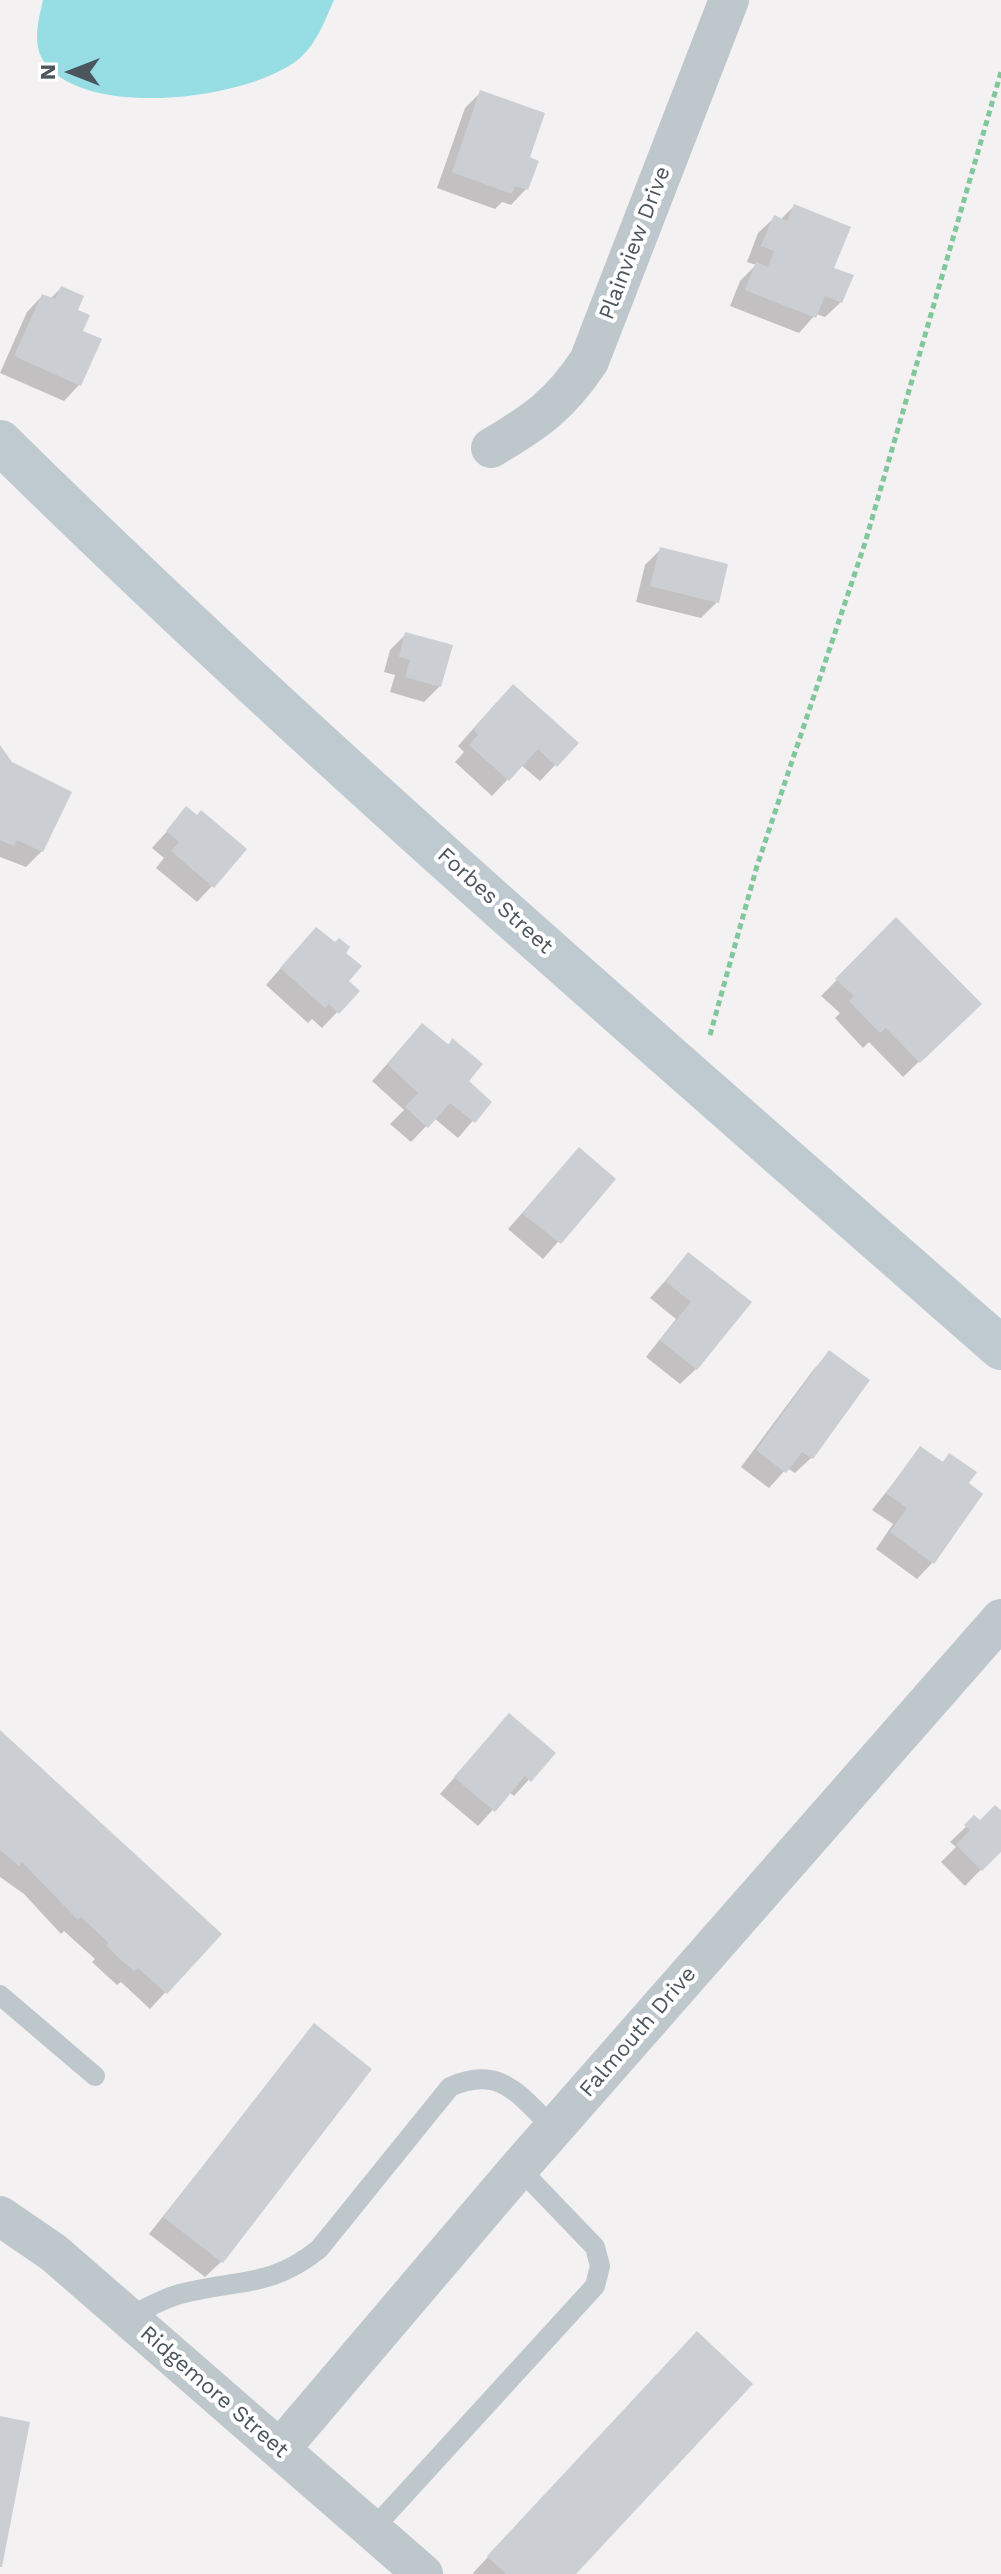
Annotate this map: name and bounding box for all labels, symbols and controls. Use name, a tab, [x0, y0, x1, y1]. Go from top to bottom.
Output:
north arrow	[32, 32, 112, 112]
text: N	[35, 64, 60, 80]
street label: Plainview Drive	[594, 163, 676, 323]
street label: Forbes Street	[432, 842, 558, 960]
street label: Falmouth Drive	[574, 1961, 702, 2103]
street label: Ridgemore Street	[134, 2320, 294, 2464]

